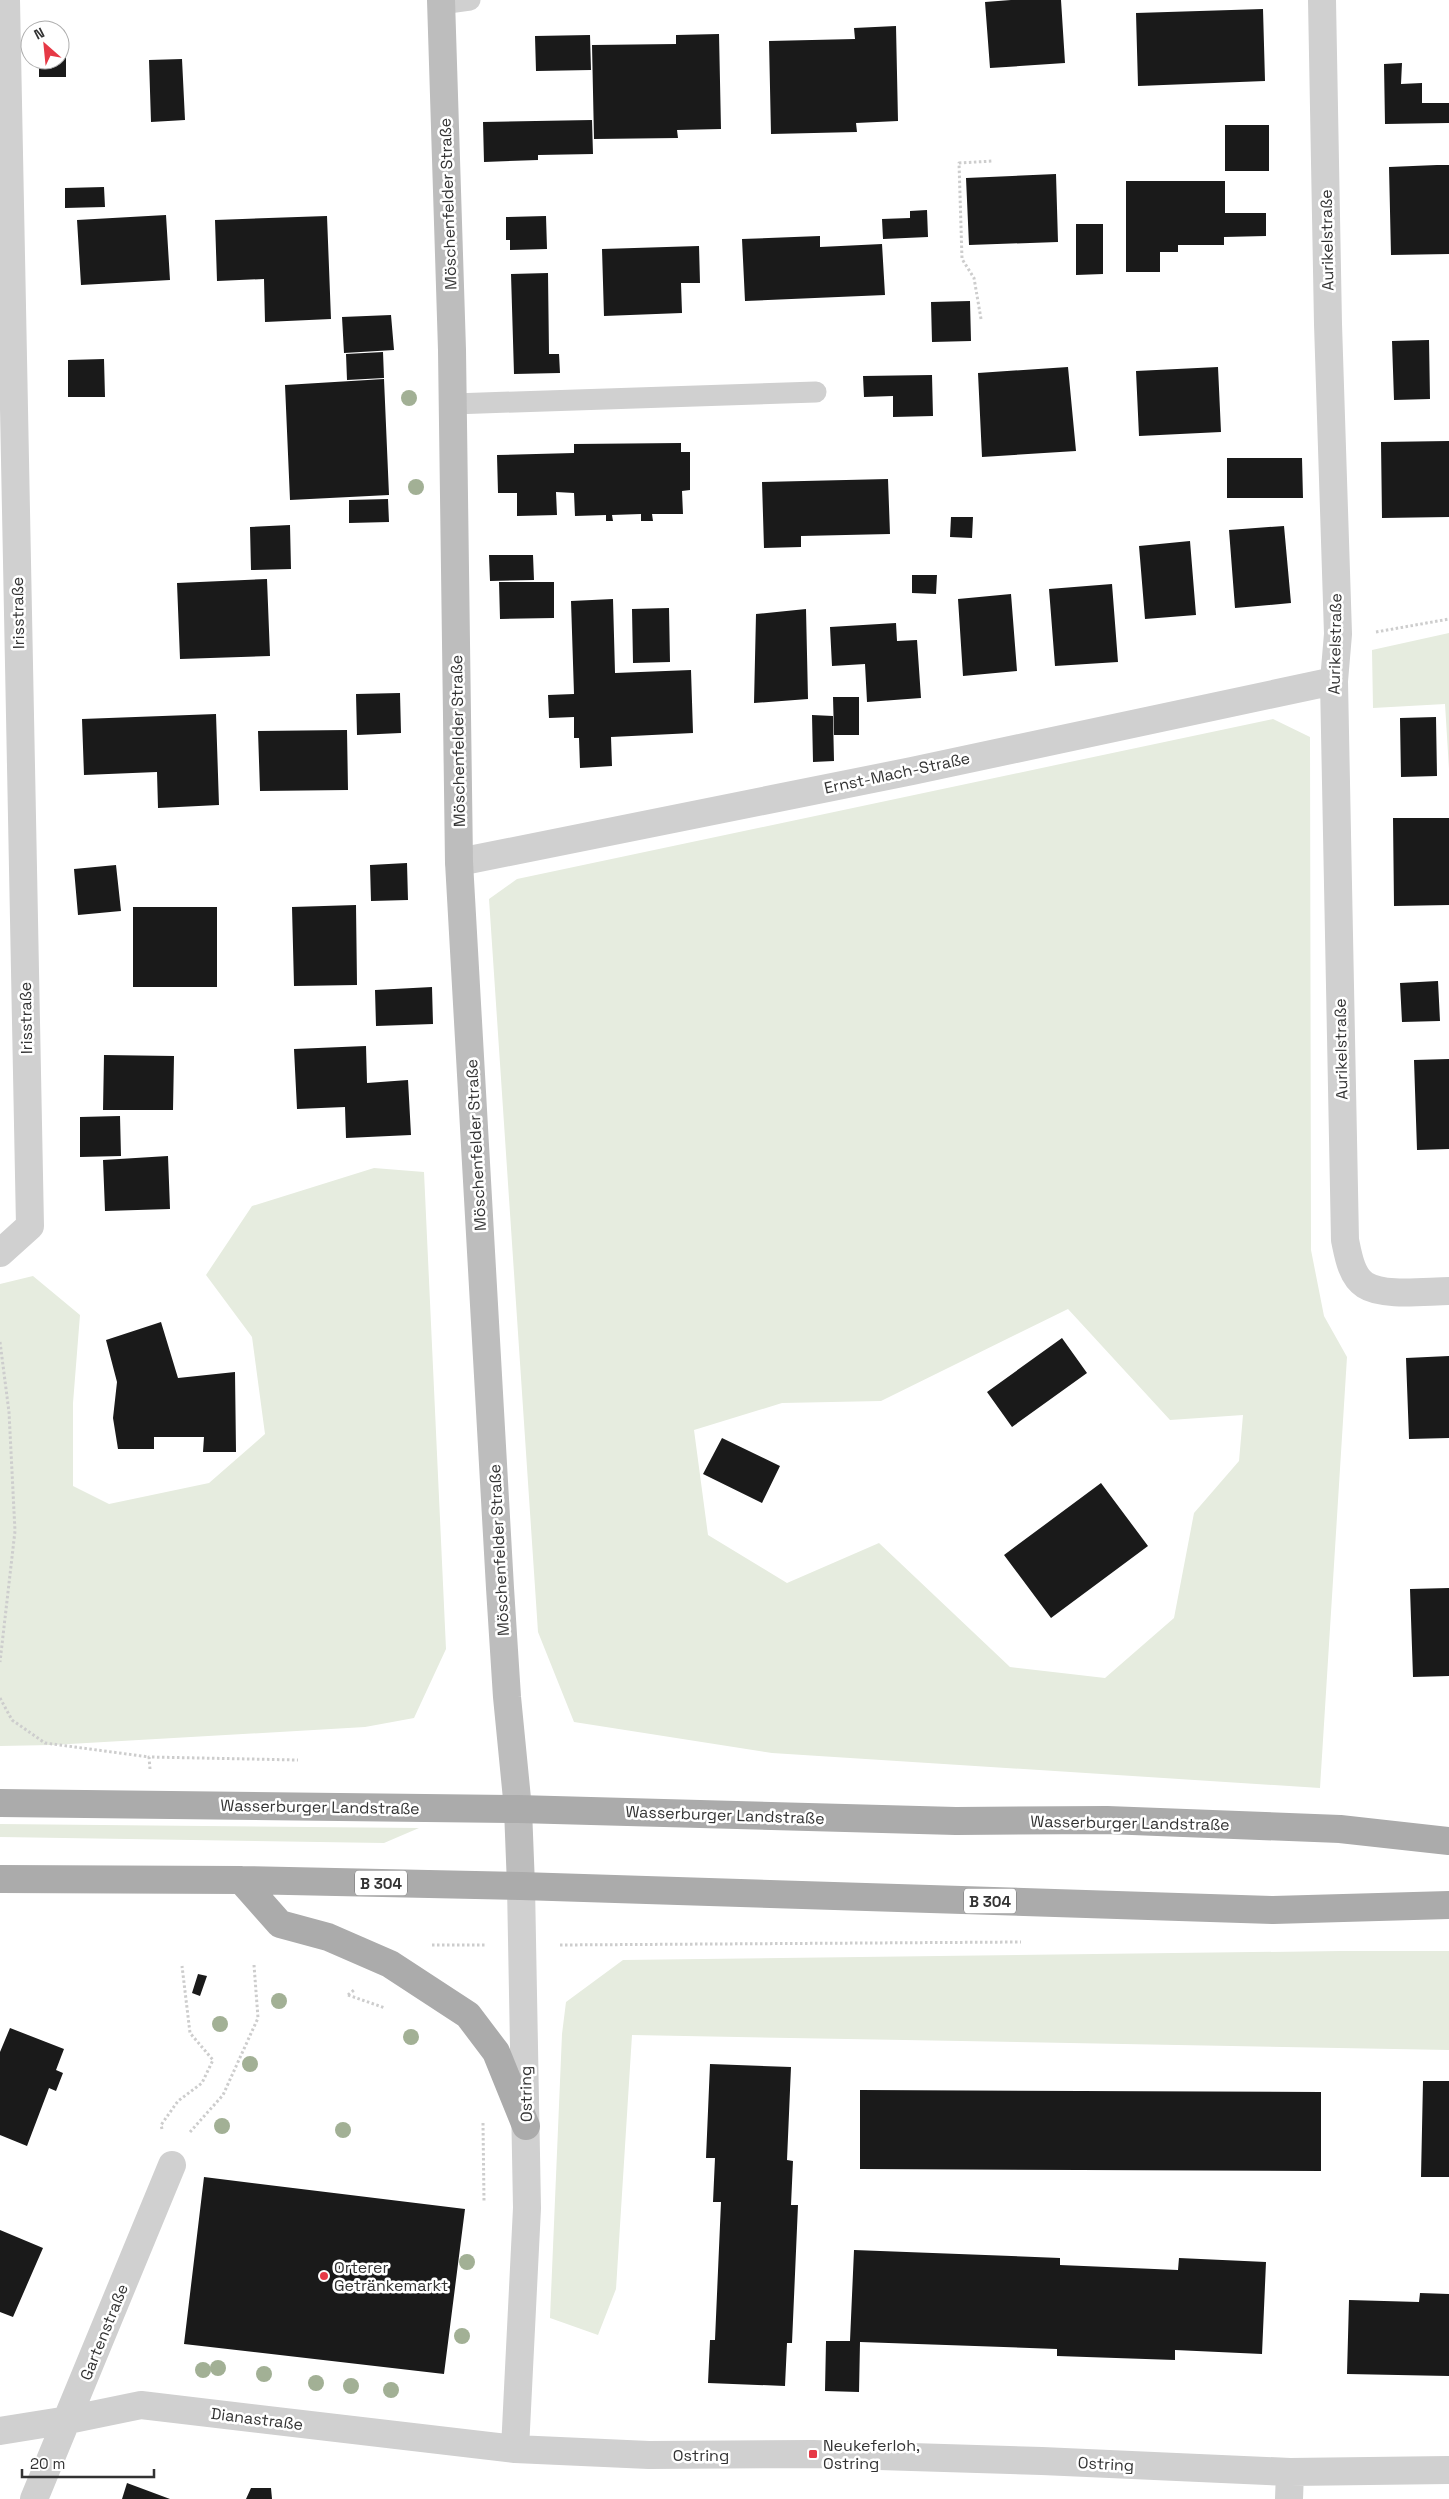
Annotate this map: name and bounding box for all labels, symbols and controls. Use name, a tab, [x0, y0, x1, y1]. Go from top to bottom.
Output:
north arrow	[20, 20, 70, 70]
text: N	[31, 23, 47, 44]
street label: Möschenfelder Straße	[435, 118, 461, 290]
street label: Aurikelstraße	[1316, 189, 1338, 291]
street label: Irisstraße	[7, 577, 29, 649]
street label: Aurikelstraße	[1324, 593, 1346, 695]
street label: Möschenfelder Straße	[446, 655, 470, 827]
street label: Ernst-Mach-Straße	[822, 747, 972, 799]
street label: Irisstraße	[15, 982, 37, 1054]
street label: Aurikelstraße	[1330, 998, 1352, 1100]
street label: Möschenfelder Straße	[461, 1058, 491, 1232]
street label: Möschenfelder Straße	[484, 1463, 514, 1637]
street label: Wasserburger Landstraße	[220, 1795, 420, 1819]
street label: Wasserburger Landstraße	[625, 1801, 825, 1829]
street label: Wasserburger Landstraße	[1030, 1811, 1230, 1835]
road number: B 304	[355, 1870, 407, 1896]
road number: B 304	[964, 1888, 1016, 1914]
street label: Ostring	[515, 2066, 537, 2122]
place label: Orterer Getränkemarkt	[334, 2257, 448, 2296]
marker: Orterer Getränkemarkt	[318, 2270, 330, 2282]
street label: Gartenstraße	[75, 2281, 133, 2383]
street label: Dianastraße	[210, 2403, 304, 2435]
place label: Neukeferloh, Ostring	[823, 2435, 920, 2474]
street label: Ostring	[673, 2445, 729, 2466]
scale bar	[22, 2446, 155, 2478]
marker: Neukeferloh, Ostring	[807, 2448, 819, 2460]
street label: Ostring	[1077, 2452, 1135, 2476]
text: 20 m	[30, 2454, 65, 2473]

